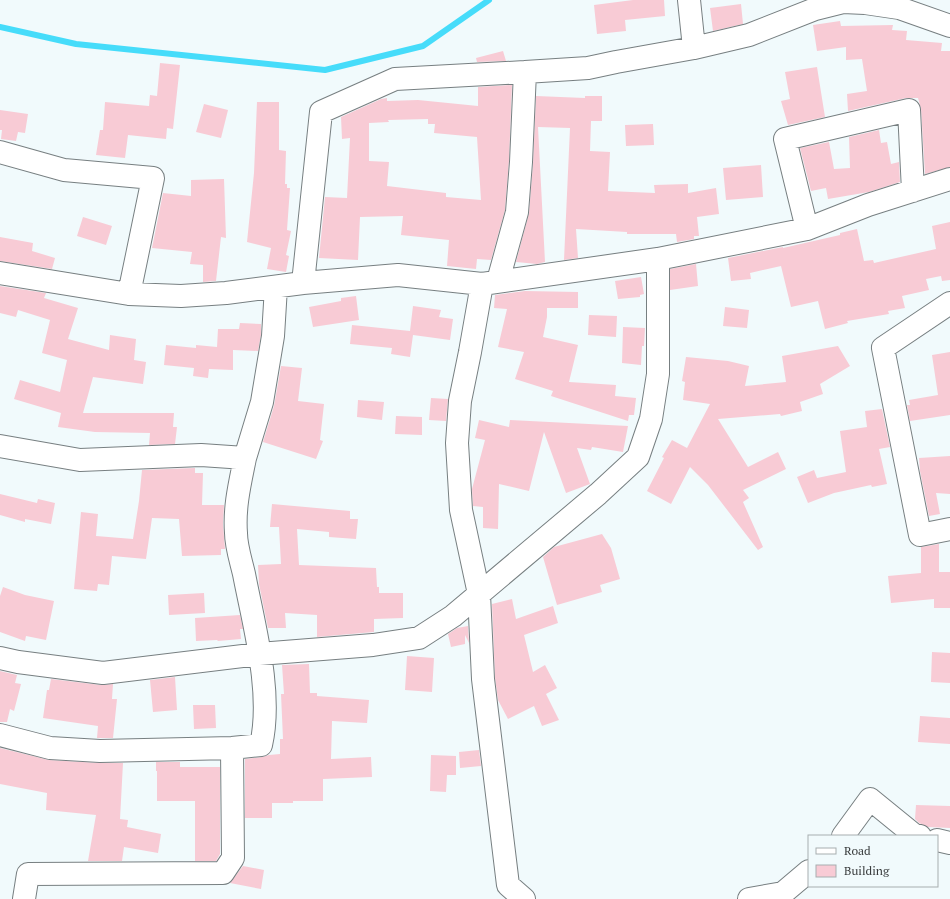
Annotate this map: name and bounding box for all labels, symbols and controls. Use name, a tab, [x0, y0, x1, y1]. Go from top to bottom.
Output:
legend	[808, 835, 938, 887]
text: Road	[844, 843, 871, 858]
text: Building	[844, 863, 890, 878]

